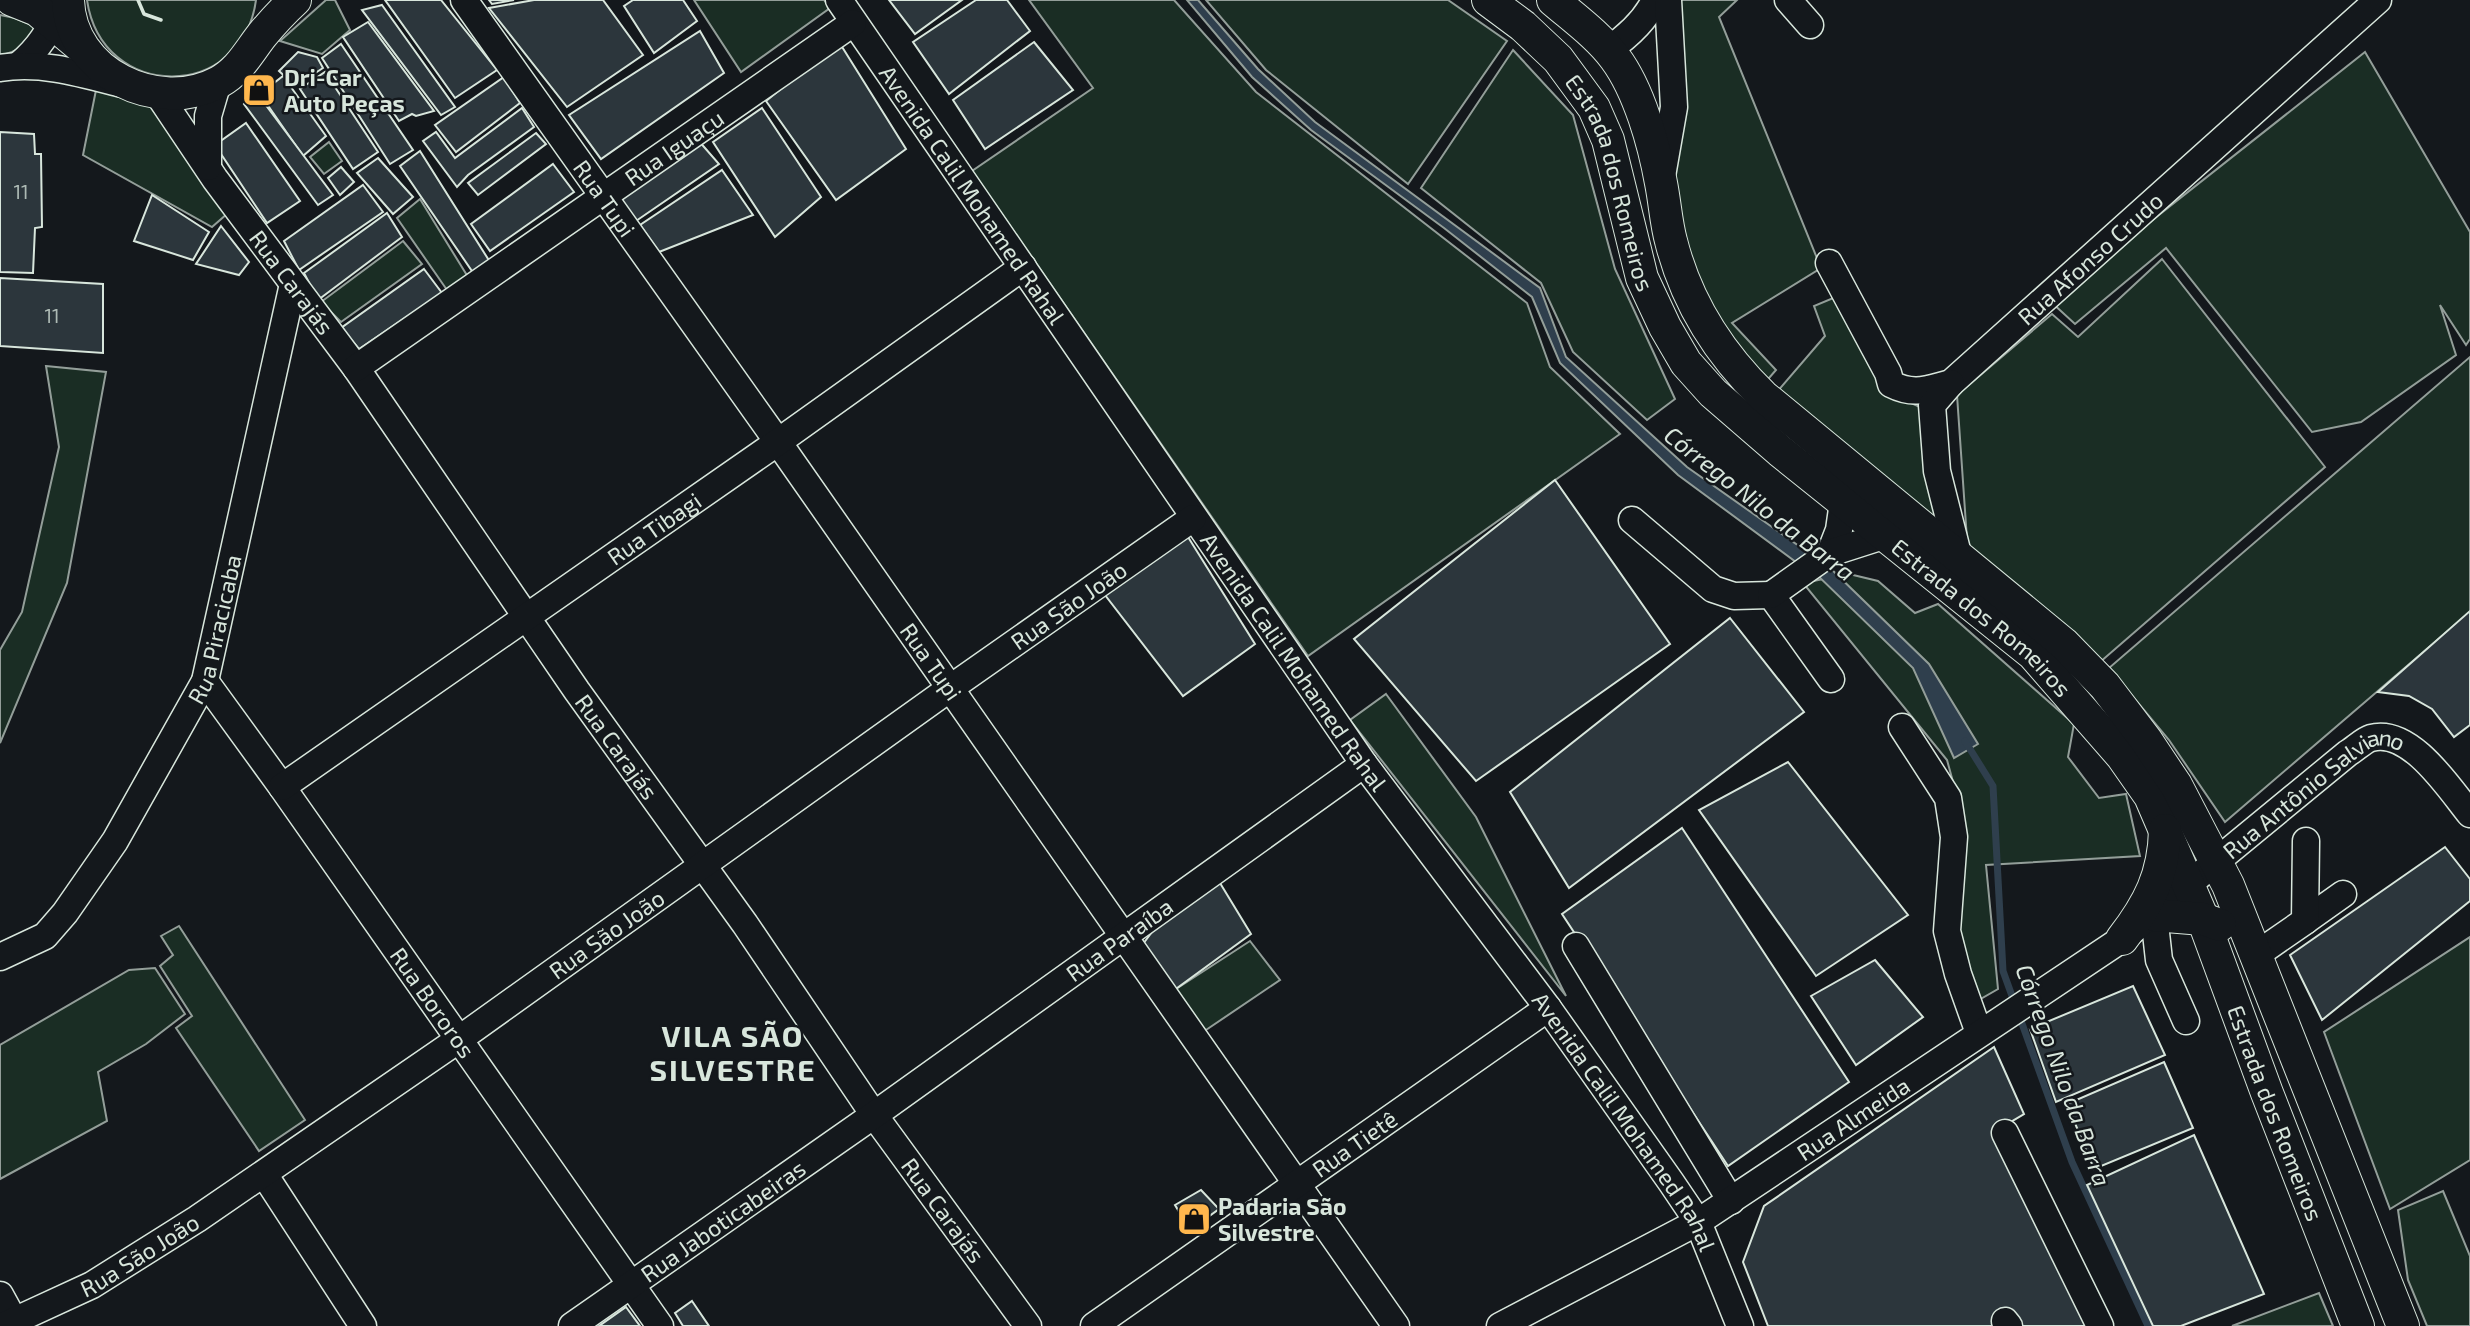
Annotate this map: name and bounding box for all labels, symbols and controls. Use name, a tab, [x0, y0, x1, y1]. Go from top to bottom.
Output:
street label: Avenida Calil Mohamed Rahal	[874, 60, 1071, 329]
place label: Dri-Car Auto Peças	[284, 63, 405, 118]
street label: Estrada dos Romeiros	[1560, 69, 1660, 295]
shop icon: Dri-Car Auto Peças	[240, 71, 278, 109]
street label: Rua Iguaçu	[619, 103, 729, 191]
street label: Rua Tupi	[568, 154, 642, 242]
house number: 11	[13, 180, 29, 203]
street label: Rua Afonso Crudo	[2012, 186, 2168, 331]
street label: Rua Carajás	[244, 225, 340, 340]
house number: 11	[44, 304, 60, 327]
water label: Córrego Nilo da Barra	[1659, 419, 1861, 587]
street label: Rua Tibagi	[602, 486, 706, 571]
street label: Avenida Calil Mohamed Rahal	[1195, 527, 1393, 796]
street label: Estrada dos Romeiros	[1886, 532, 2077, 702]
street label: Rua Piracicaba	[181, 552, 247, 709]
street label: Rua São João	[1005, 555, 1132, 655]
street label: Rua Tupi	[895, 617, 968, 706]
street label: Rua Carajás	[570, 689, 664, 805]
street label: Rua Antônio Salviano	[2217, 722, 2410, 864]
street label: Rua São João	[543, 883, 670, 985]
street label: Rua Paraíba	[1060, 892, 1178, 987]
street label: Rua Bororos	[385, 942, 481, 1063]
water label: Córrego Nilo da Barra	[2010, 960, 2118, 1190]
street label: Avenida Calil Mohamed Rahal	[1527, 986, 1722, 1255]
street label: Estrada dos Romeiros	[2222, 1001, 2330, 1225]
district label: VILA SÃO SILVESTRE	[649, 1017, 817, 1087]
street label: Rua Almeida	[1791, 1071, 1915, 1166]
street label: Rua Tietê	[1307, 1104, 1402, 1183]
street label: Rua Carajás	[896, 1152, 991, 1268]
street label: Rua Jaboticabeiras	[635, 1153, 811, 1288]
place label: Padaria São Silvestre	[1218, 1192, 1346, 1246]
shop icon: Padaria São Silvestre	[1175, 1200, 1213, 1238]
street label: Rua São João	[76, 1207, 204, 1303]

